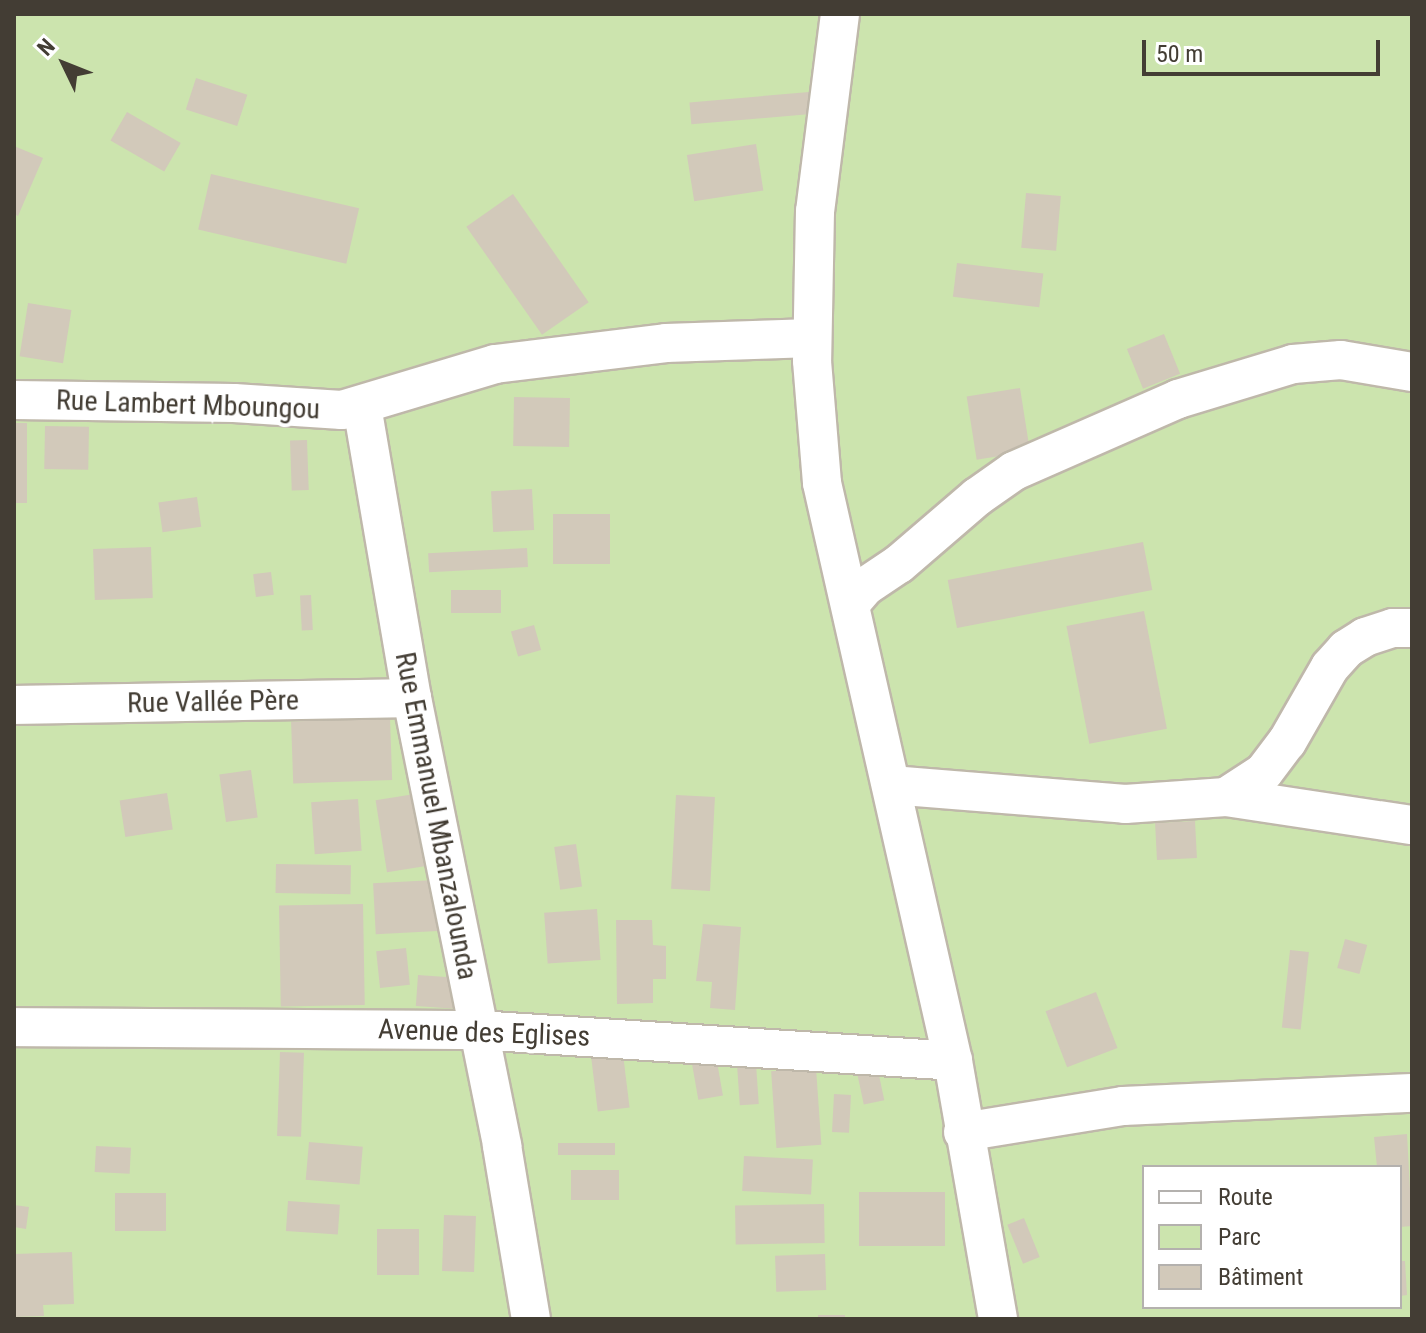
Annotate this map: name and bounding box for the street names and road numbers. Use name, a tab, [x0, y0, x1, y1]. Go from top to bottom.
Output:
street label: Rue Lambert Mboungou	[55, 384, 321, 426]
street label: Rue Emmanuel Mbanzalounda	[388, 649, 484, 983]
street label: Rue Vallée Père	[127, 684, 299, 720]
street label: Avenue des Eglises	[377, 1013, 591, 1053]

